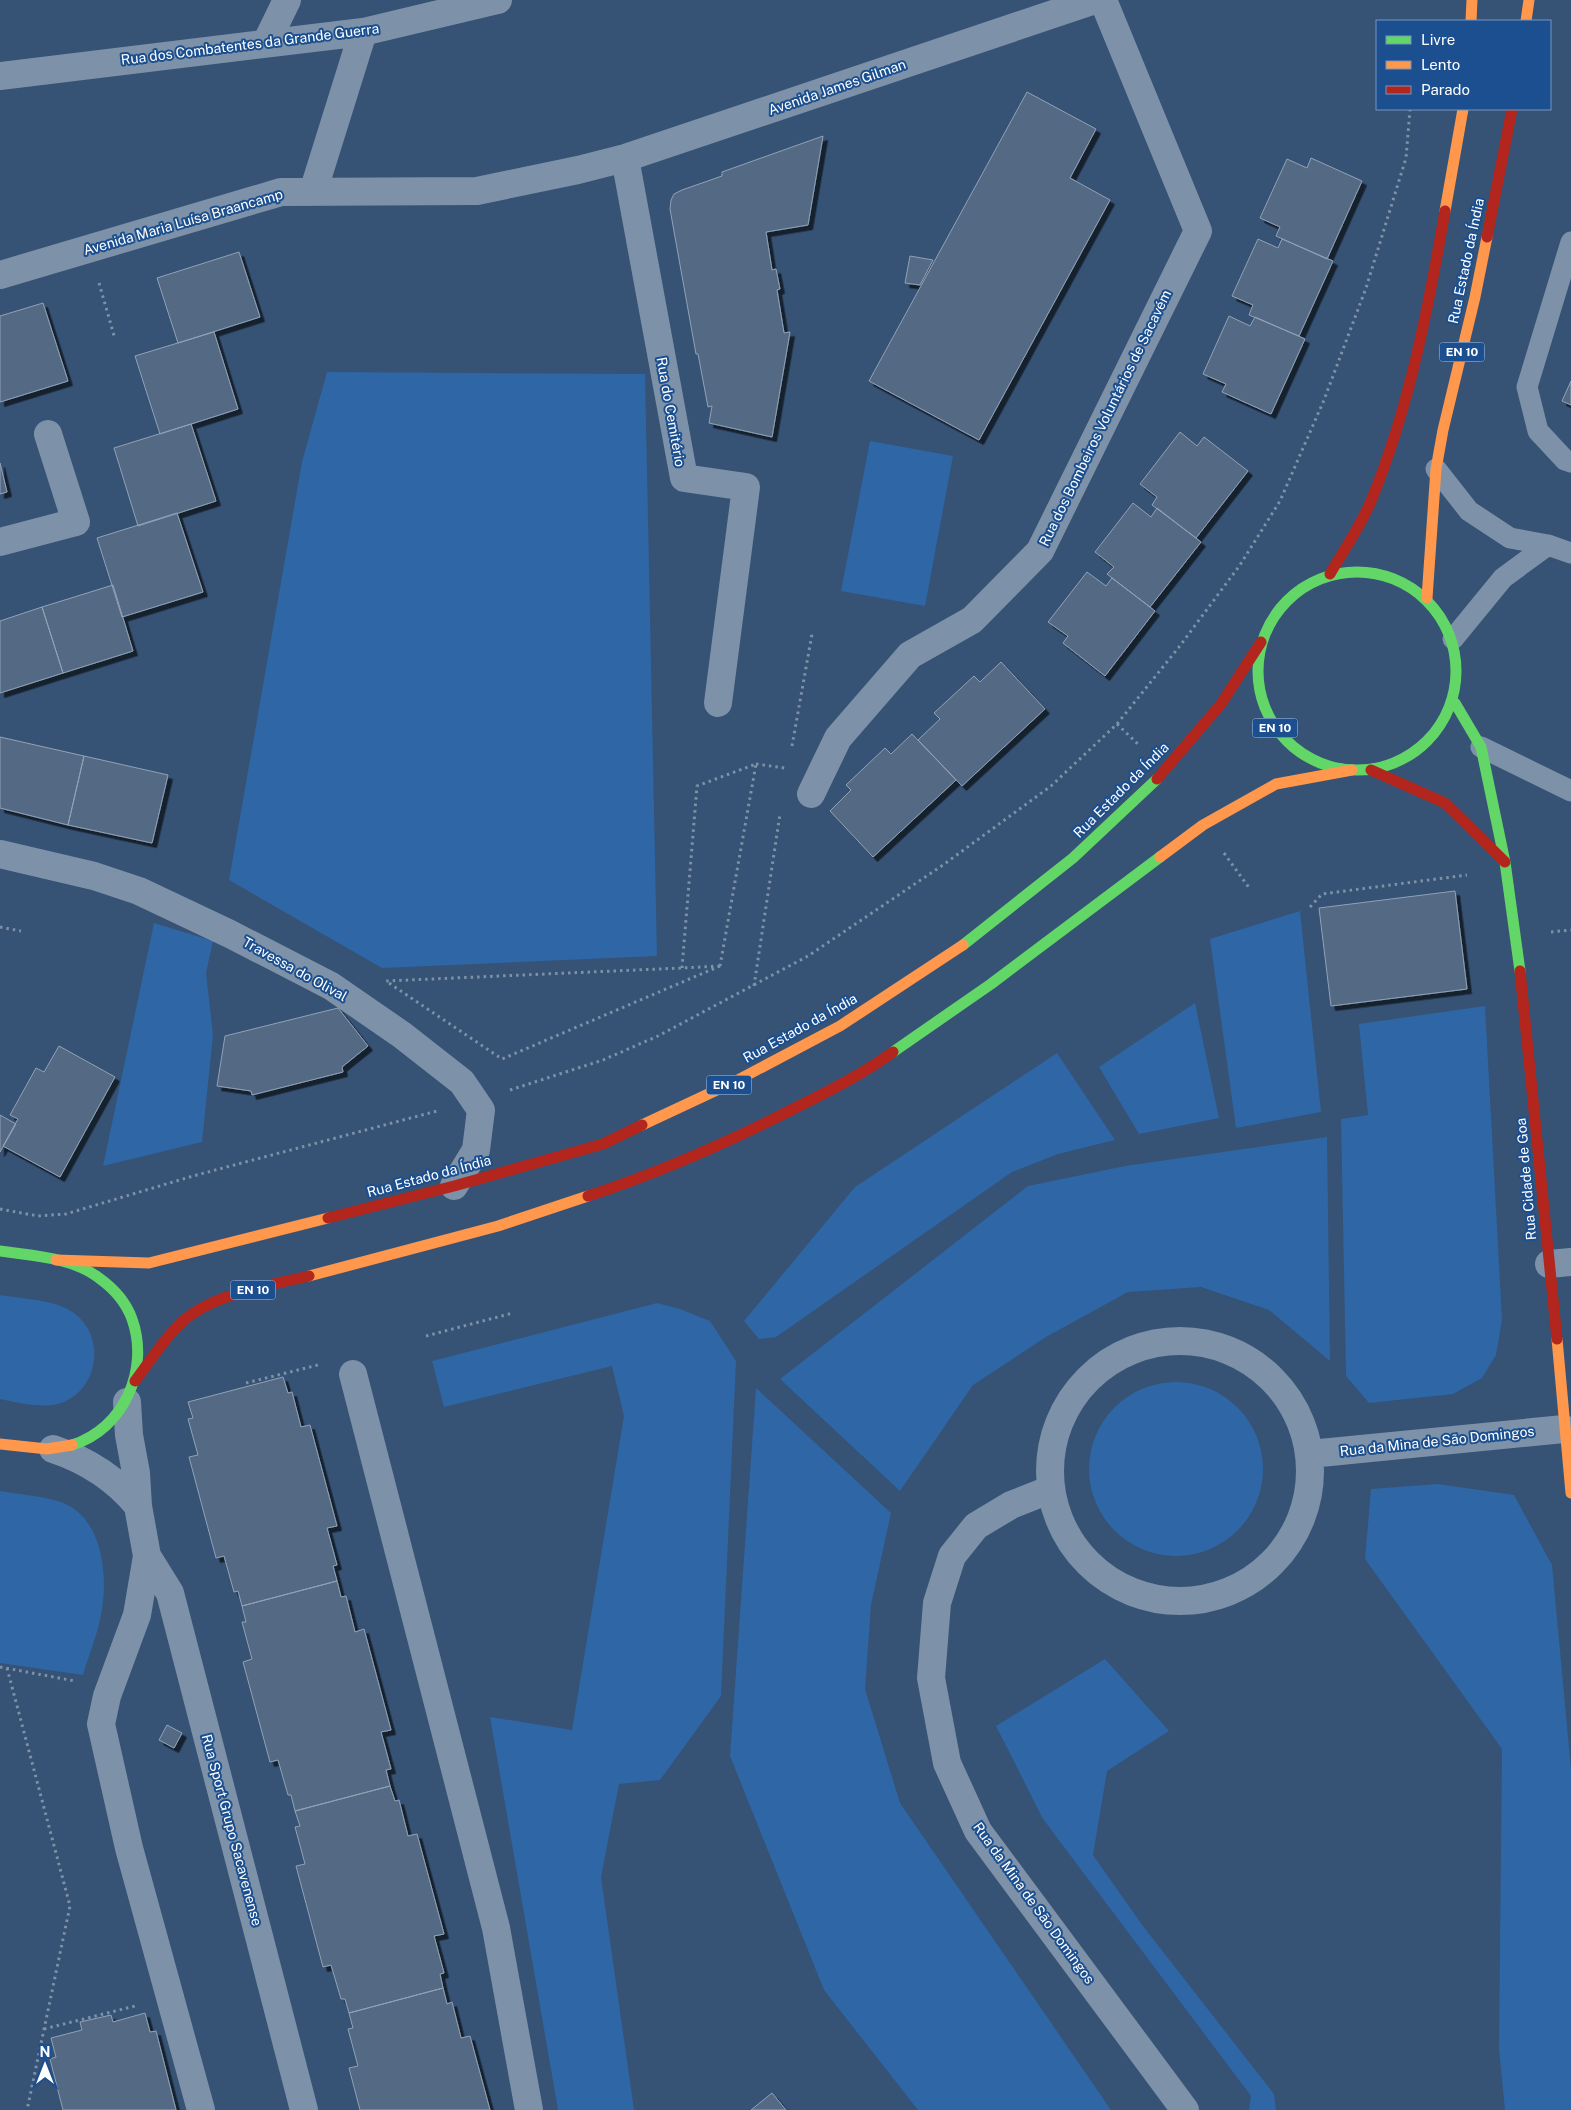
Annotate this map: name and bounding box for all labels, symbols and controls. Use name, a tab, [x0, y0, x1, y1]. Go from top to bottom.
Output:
street label: Rua dos Combatentes da Grande Guerra	[120, 20, 380, 68]
legend	[1376, 20, 1551, 110]
text: Livre	[1421, 31, 1455, 48]
street label: Avenida James Gilman	[766, 56, 908, 118]
text: Lento	[1421, 56, 1460, 73]
text: Parado	[1421, 81, 1470, 98]
street label: Avenida Maria Luísa Braancamp	[81, 186, 285, 258]
street label: Rua Estado da Índia	[1444, 197, 1487, 325]
street label: Rua dos Bombeiros Voluntários de Sacavém	[1036, 287, 1174, 549]
road number: EN 10	[1440, 342, 1484, 362]
street label: Rua do Cemitério	[653, 356, 689, 468]
road number: EN 10	[1252, 718, 1298, 738]
street label: Rua Estado da Índia	[1069, 738, 1172, 841]
street label: Travessa do Olival	[240, 934, 350, 1004]
street label: Rua Estado da Índia	[740, 989, 860, 1066]
road number: EN 10	[706, 1076, 752, 1094]
street label: Rua Cidade de Goa	[1513, 1117, 1539, 1241]
street label: Rua Estado da Índia	[365, 1151, 493, 1200]
road number: EN 10	[230, 1280, 276, 1300]
street label: Rua da Mina de São Domingos	[1339, 1423, 1535, 1459]
street label: Rua Sport Grupo Sacavenense	[199, 1732, 265, 1928]
street label: Rua da Mina de São Domingos	[970, 1819, 1098, 1987]
north arrow	[20, 2040, 70, 2090]
text: N	[40, 2044, 50, 2060]

